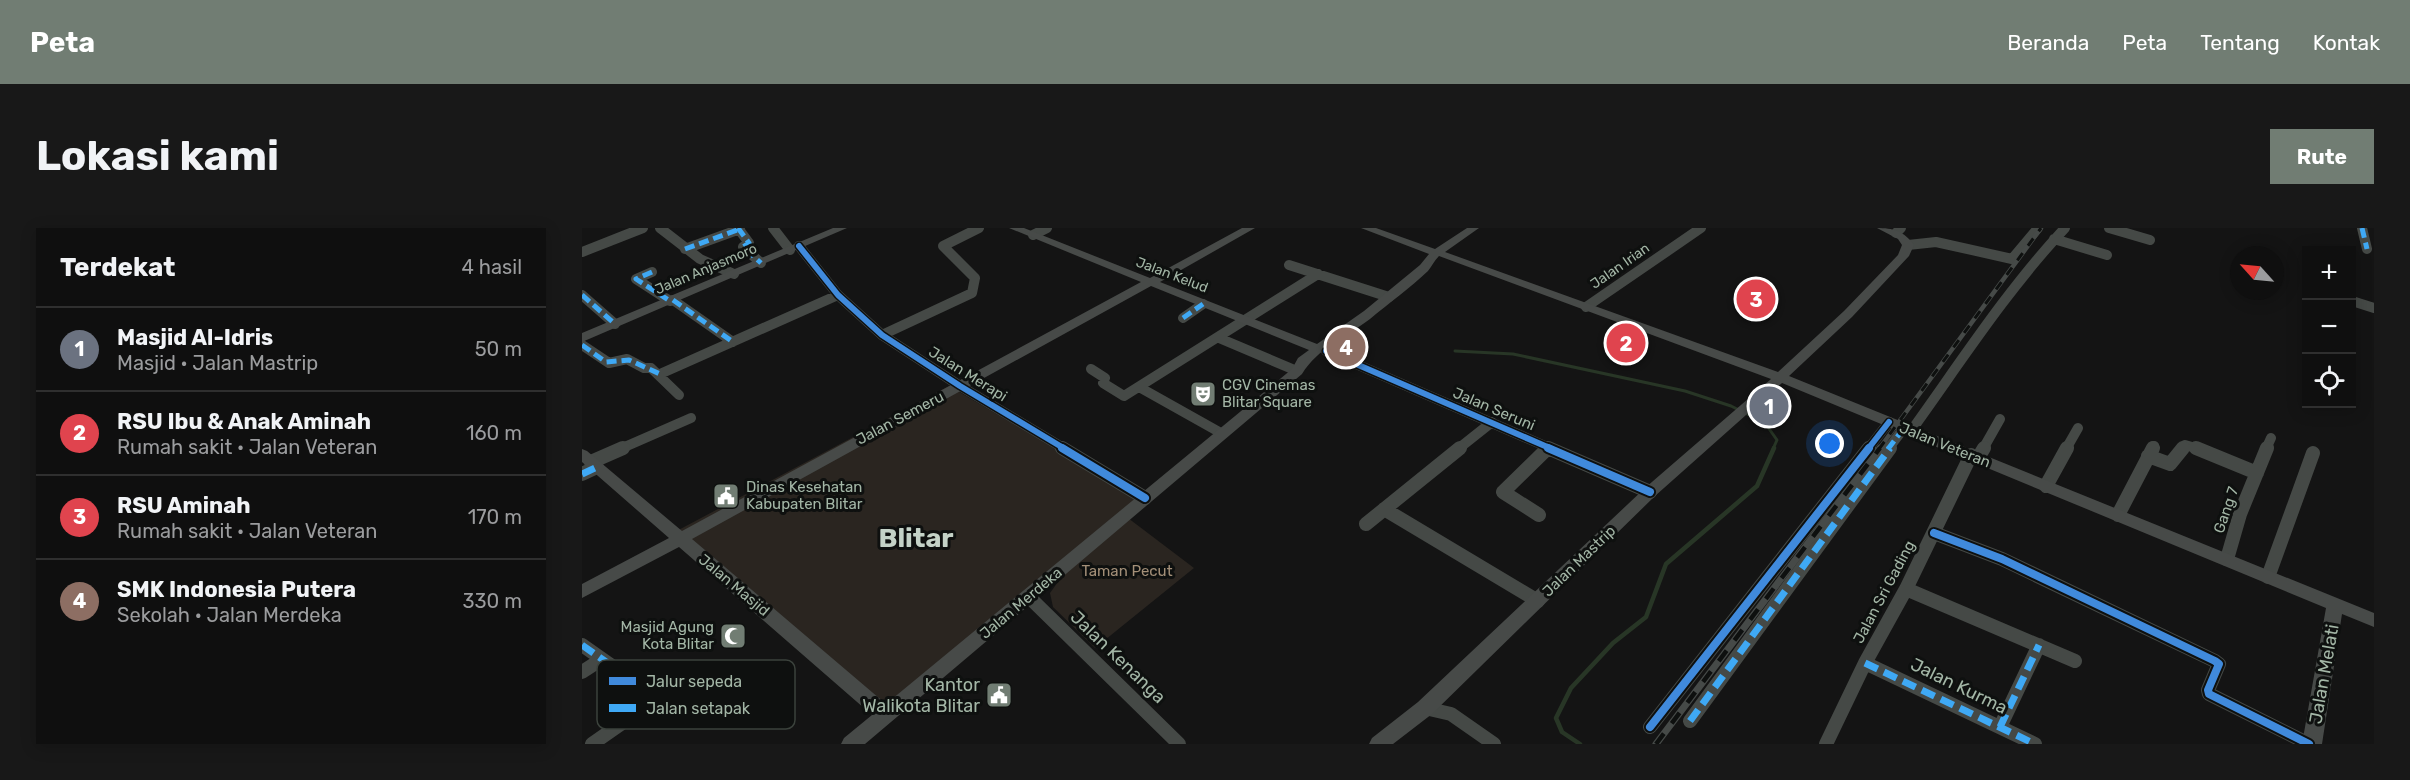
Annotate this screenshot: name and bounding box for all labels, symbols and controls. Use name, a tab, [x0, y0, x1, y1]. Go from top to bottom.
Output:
text: Peta	[30, 26, 95, 59]
text: Beranda	[2007, 30, 2089, 55]
text: Peta	[2122, 30, 2167, 55]
text: Tentang	[2200, 30, 2280, 55]
text: Kontak	[2313, 30, 2380, 55]
button: Rute	[2270, 129, 2374, 184]
text: Lokasi kami	[36, 131, 279, 181]
street label: Jalan Irian	[1587, 239, 1653, 293]
street label: Jalan Anjasmoro	[652, 240, 760, 298]
north arrow	[2230, 246, 2284, 300]
map controls	[2302, 246, 2356, 408]
button: +	[2302, 246, 2356, 300]
text: Terdekat	[60, 252, 175, 283]
street label: Jalan Kelud	[1134, 254, 1210, 296]
text: 4 hasil	[462, 255, 522, 279]
pin: 3	[1736, 276, 1776, 322]
button: −	[2302, 300, 2356, 354]
pin: 2	[1606, 320, 1646, 366]
text: Masjid Al-Idris	[117, 324, 273, 351]
pin: 4	[1326, 324, 1365, 370]
text: 1	[75, 337, 84, 361]
text: 50 m	[475, 337, 522, 361]
street label: Jalan Merapi	[925, 343, 1011, 405]
text: Masjid · Jalan Mastrip	[117, 351, 318, 375]
button: locate	[2302, 354, 2356, 408]
place label: CGV Cinemas Blitar Square	[1222, 376, 1316, 411]
theatre icon: CGV Cinemas Blitar Square	[1188, 379, 1218, 409]
street label: Jalan Seruni	[1450, 384, 1538, 434]
pin: 1	[1750, 384, 1788, 429]
street label: Jalan Semeru	[853, 387, 947, 449]
text: RSU Ibu & Anak Aminah	[117, 408, 371, 435]
street label: Jalan Veteran	[1897, 419, 1993, 471]
text: 2	[73, 421, 86, 445]
text: 160 m	[466, 421, 522, 445]
your location	[1815, 429, 1844, 458]
text: Rumah sakit · Jalan Veteran	[117, 435, 378, 459]
place label: Dinas Kesehatan Kabupaten Blitar	[746, 478, 863, 513]
public building icon: Dinas Kesehatan Kabupaten Blitar	[711, 481, 741, 511]
street label: Gang 7	[2210, 484, 2242, 536]
text: RSU Aminah	[117, 492, 251, 519]
text: 3	[73, 505, 86, 529]
text: 170 m	[468, 505, 522, 529]
text: Rumah sakit · Jalan Veteran	[117, 519, 378, 543]
district label: Blitar	[878, 522, 954, 554]
street label: Jalan Mastrip	[1539, 522, 1619, 600]
street label: Jalan Sri Gading	[1849, 538, 1919, 646]
street label: Jalan Masjid	[695, 550, 773, 620]
park label: Taman Pecut	[1081, 562, 1173, 580]
street label: Jalan Merdeka	[976, 563, 1066, 643]
text: SMK Indonesia Putera	[117, 576, 356, 603]
text: 4	[73, 589, 86, 613]
text: 330 m	[463, 589, 522, 613]
text: Sekolah · Jalan Merdeka	[117, 603, 342, 627]
street label: Jalan Kenanga	[1066, 606, 1170, 708]
place label: Masjid Agung Kota Blitar	[621, 618, 714, 653]
mosque icon: Masjid Agung Kota Blitar	[718, 621, 748, 651]
street label: Jalan Melati	[2304, 622, 2344, 726]
street label: Jalan Kurma	[1907, 653, 2011, 719]
legend	[597, 660, 795, 729]
text: Jalur sepeda	[646, 672, 742, 691]
place label: Kantor Walikota Blitar	[862, 674, 980, 717]
public building icon: Kantor Walikota Blitar	[984, 680, 1014, 710]
text: Jalan setapak	[646, 699, 751, 718]

